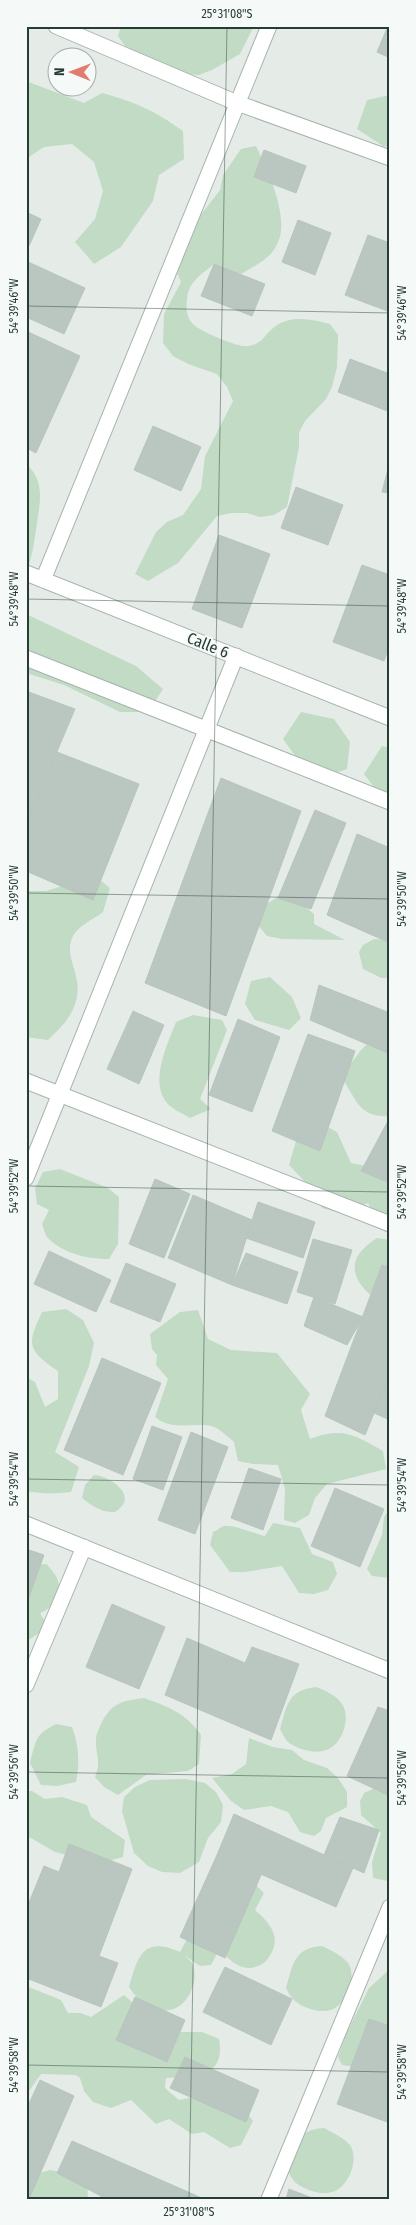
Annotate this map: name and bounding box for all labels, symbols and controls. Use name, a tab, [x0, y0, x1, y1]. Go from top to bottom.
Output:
text: 25°31'08"S	[202, 7, 253, 21]
north arrow	[48, 48, 98, 98]
text: N	[51, 67, 68, 76]
text: 54°39'46"W	[7, 278, 21, 334]
text: 54°39'46"W	[395, 285, 409, 341]
text: 54°39'48"W	[7, 571, 21, 627]
text: 54°39'48"W	[395, 578, 409, 634]
street label: Calle 6	[184, 628, 232, 662]
text: 54°39'50"W	[7, 865, 21, 921]
text: 54°39'50"W	[395, 871, 409, 927]
text: 54°39'52"W	[7, 1159, 21, 1213]
text: 54°39'52"W	[395, 1165, 409, 1219]
text: 54°39'54"W	[7, 1452, 21, 1506]
text: 54°39'54"W	[395, 1458, 409, 1512]
text: 54°39'56"W	[7, 1744, 21, 1800]
text: 54°39'56"W	[395, 1750, 409, 1806]
text: 54°39'58"W	[7, 2037, 21, 2093]
text: 54°39'58"W	[395, 2044, 409, 2100]
text: 25°31'08"S	[164, 2205, 215, 2219]

